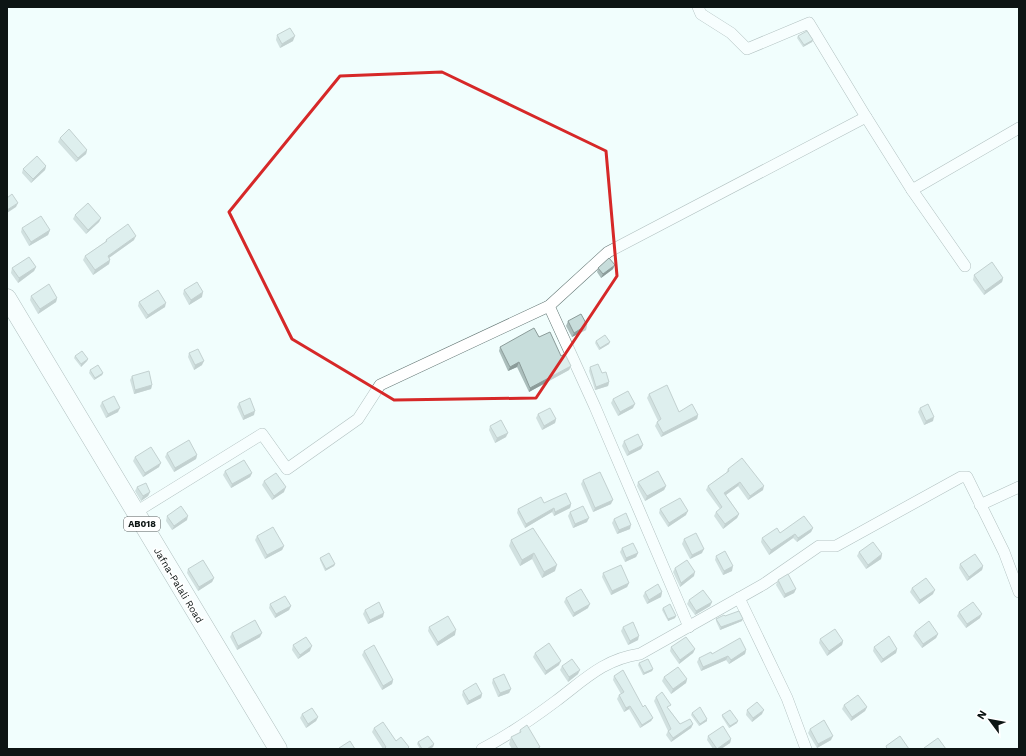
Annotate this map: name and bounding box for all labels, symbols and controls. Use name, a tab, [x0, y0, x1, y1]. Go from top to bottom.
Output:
road number: AB018	[124, 517, 160, 531]
street label: Jafna-Palali Road	[152, 546, 205, 625]
north arrow	[970, 700, 1010, 740]
text: N	[974, 708, 990, 722]

